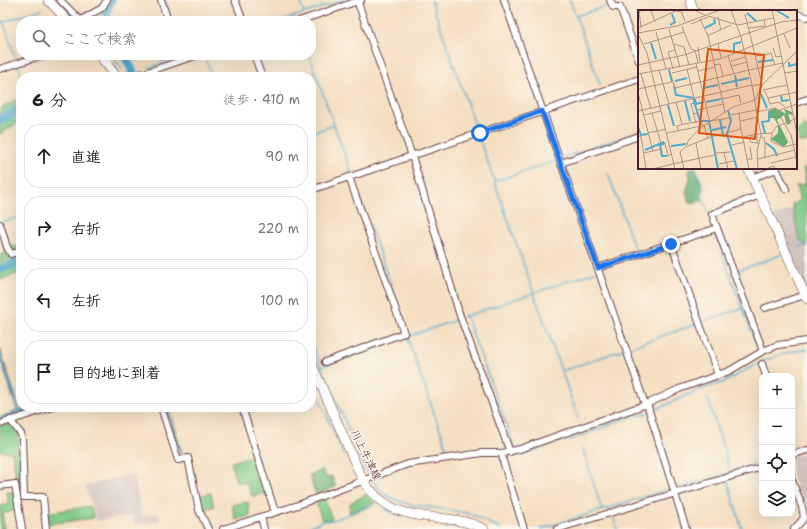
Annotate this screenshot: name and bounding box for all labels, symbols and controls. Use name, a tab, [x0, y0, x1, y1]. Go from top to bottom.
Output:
inset map	[638, 10, 797, 169]
search box	[16, 16, 316, 60]
icon: search	[30, 27, 52, 49]
text: ここで検索	[62, 29, 137, 49]
text: 6 分	[32, 89, 67, 111]
text: 徒歩 · 410 m	[223, 91, 300, 108]
route start	[471, 124, 489, 142]
icon: ahead	[33, 145, 55, 167]
text: 直進	[71, 147, 101, 167]
text: 90 m	[265, 148, 299, 165]
icon: right	[33, 217, 55, 239]
text: 右折	[71, 219, 101, 239]
text: 220 m	[257, 220, 299, 237]
route end	[662, 235, 680, 253]
icon: left	[33, 289, 55, 311]
text: 左折	[71, 291, 101, 311]
text: 100 m	[260, 292, 299, 309]
icon: arrive	[33, 361, 55, 383]
text: 目的地に到着	[71, 363, 161, 383]
map controls	[759, 373, 795, 517]
button: +	[759, 373, 795, 409]
button: −	[759, 409, 795, 445]
street label: 川上牛津線	[347, 427, 385, 483]
button: locate	[759, 445, 795, 481]
button: layers	[759, 481, 795, 517]

